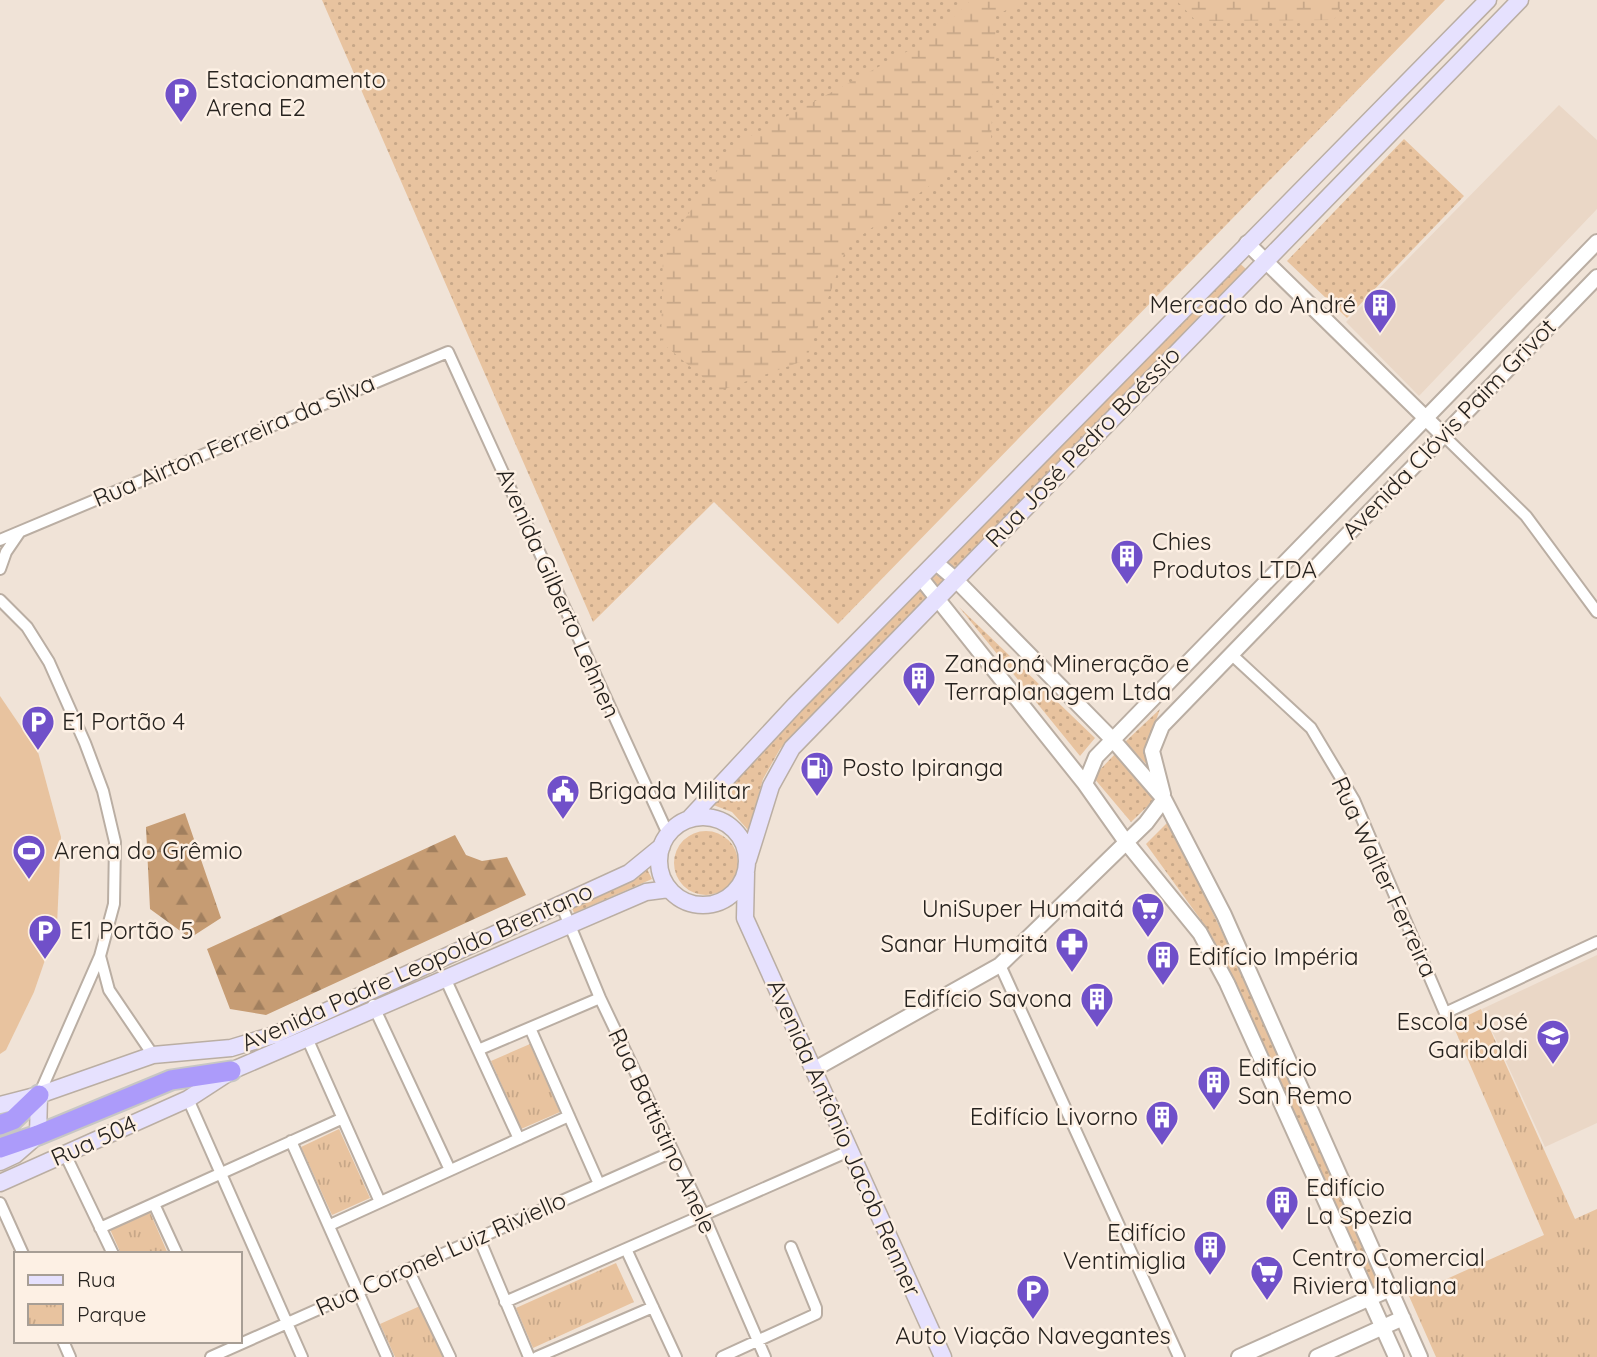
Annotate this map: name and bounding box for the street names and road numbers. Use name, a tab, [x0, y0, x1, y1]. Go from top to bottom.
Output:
street label: Avenida Clóvis Paim Grivot	[1335, 312, 1562, 545]
street label: Rua José Pedro Boéssio	[978, 340, 1186, 553]
street label: Rua Airton Ferreira da Silva	[88, 367, 379, 513]
street label: Avenida Gilberto Lehnen	[490, 463, 628, 722]
street label: Rua Walter Ferreira	[1325, 772, 1445, 982]
street label: Avenida Padre Leopoldo Brentano	[236, 875, 597, 1057]
street label: Avenida Antônio Jacob Renner	[761, 974, 929, 1301]
street label: Rua Battistino Anele	[602, 1023, 724, 1238]
street label: Rua 504	[46, 1108, 141, 1172]
street label: Rua Coronel Luiz Riviello	[311, 1184, 570, 1322]

